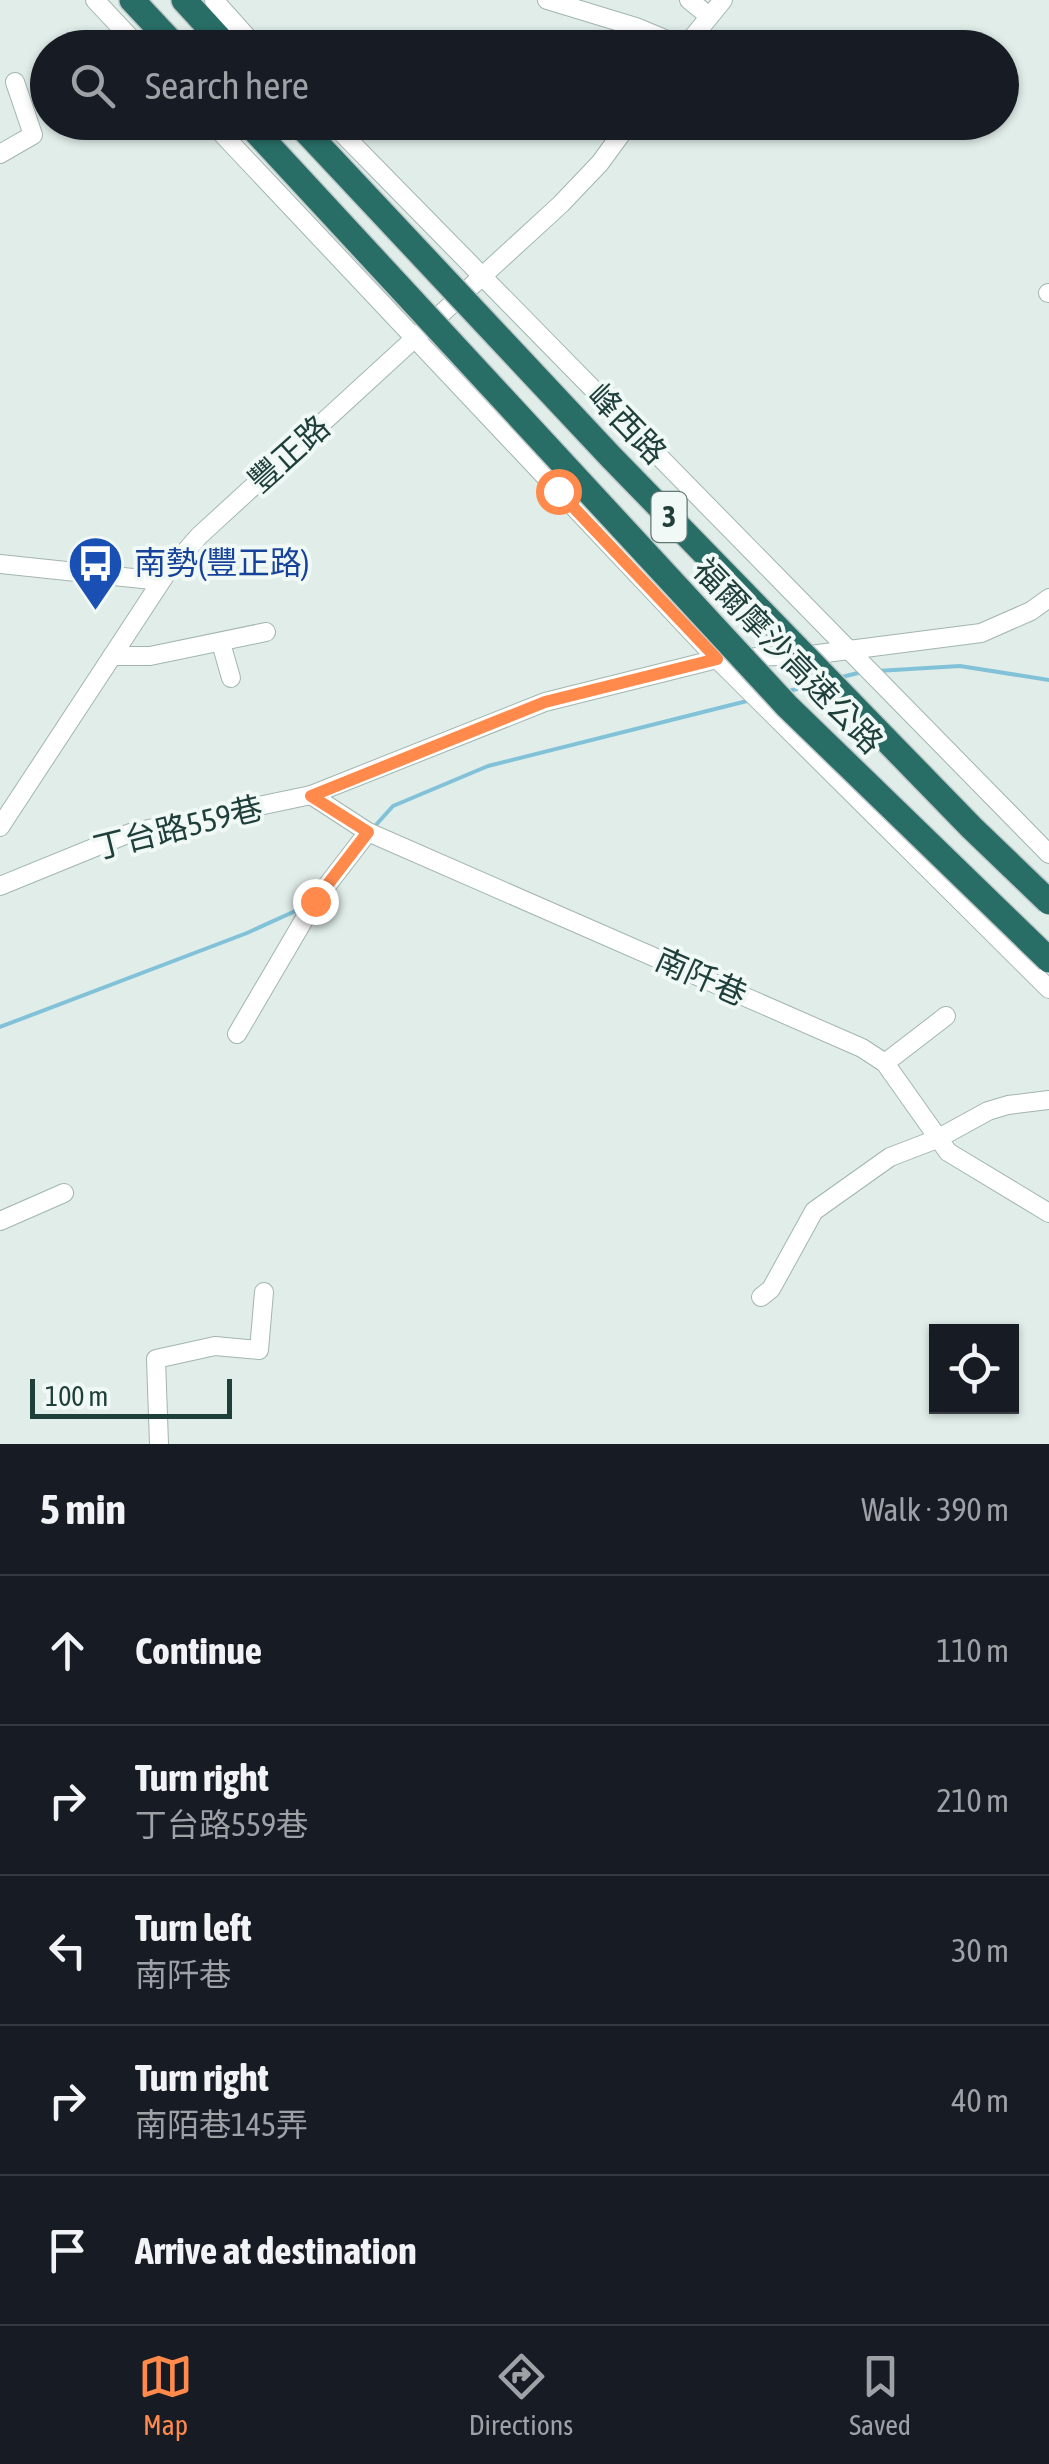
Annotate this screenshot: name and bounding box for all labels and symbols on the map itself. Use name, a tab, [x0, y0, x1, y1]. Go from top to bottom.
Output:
street label: 峰西路	[581, 376, 674, 471]
street label: 豐正路	[241, 408, 337, 500]
route start	[536, 469, 582, 515]
road number: 3	[652, 492, 686, 542]
bus stop icon: 南勢(豐正路)	[65, 533, 125, 612]
place label: 南勢(豐正路)	[134, 544, 309, 581]
street label: 福爾摩沙高速公路	[686, 551, 891, 761]
street label: 丁台路559巷	[89, 789, 266, 866]
route end	[293, 879, 339, 925]
street label: 南阡巷	[650, 940, 753, 1013]
scale bar	[30, 1374, 232, 1418]

